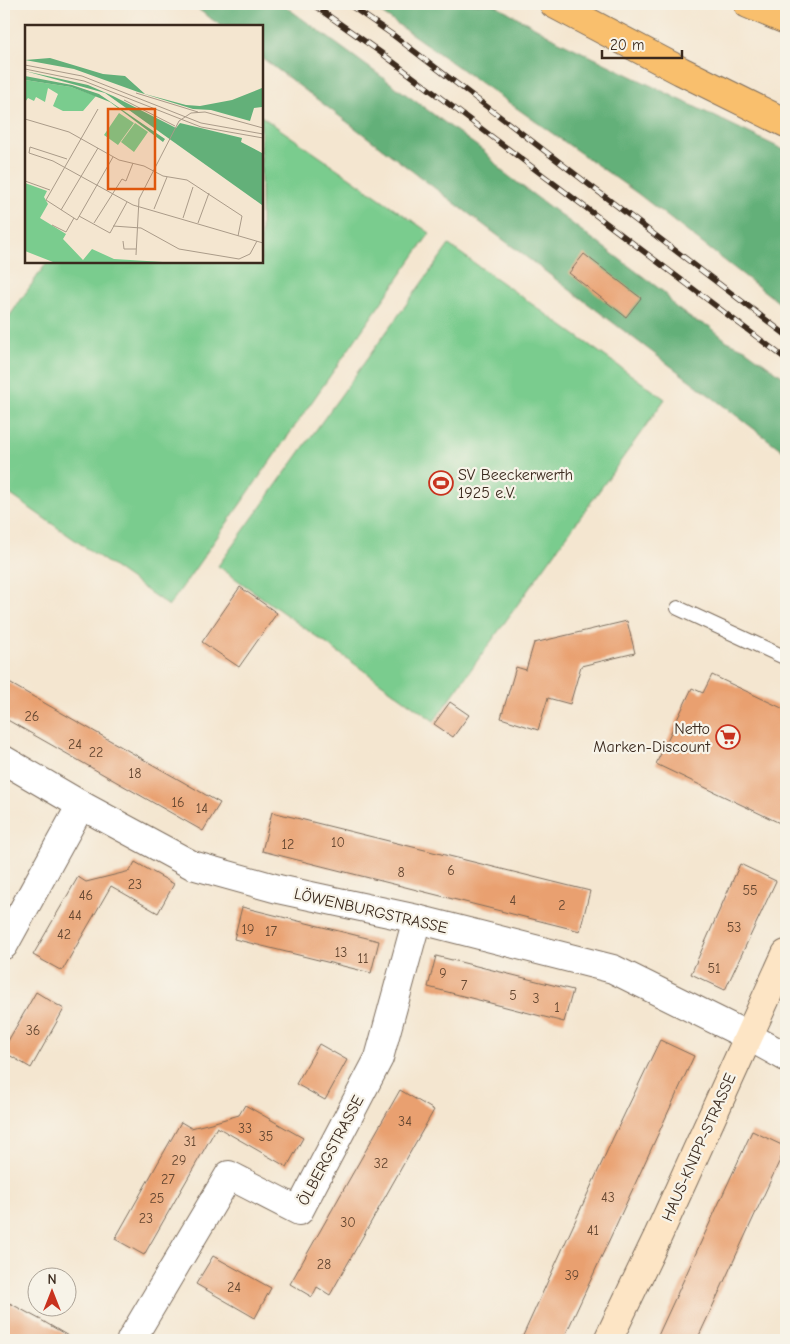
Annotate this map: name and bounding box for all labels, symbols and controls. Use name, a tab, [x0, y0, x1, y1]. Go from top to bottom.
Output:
inset map	[25, 25, 262, 262]
scale bar	[602, 28, 682, 60]
text: 20 m	[610, 36, 644, 54]
place label: SV Beeckerwerth 1925 e.V.	[458, 466, 573, 502]
sports icon: SV Beeckerwerth 1925 e.V.	[428, 470, 454, 496]
house number: 26	[25, 708, 39, 725]
place label: Netto Marken-Discount	[593, 720, 710, 756]
supermarket icon: Netto Marken-Discount	[715, 724, 741, 750]
house number: 24	[68, 736, 82, 753]
house number: 22	[89, 744, 103, 761]
house number: 18	[129, 765, 141, 782]
house number: 16	[171, 794, 185, 811]
house number: 14	[196, 800, 208, 817]
house number: 10	[331, 834, 345, 851]
house number: 12	[282, 836, 294, 853]
house number: 6	[447, 862, 455, 879]
house number: 8	[397, 864, 405, 881]
house number: 23	[128, 876, 142, 893]
house number: 55	[742, 882, 758, 899]
street label: LÖWENBURGSTRASSE	[292, 885, 450, 937]
house number: 46	[79, 887, 93, 904]
house number: 4	[510, 892, 517, 909]
house number: 2	[558, 897, 566, 914]
house number: 44	[68, 907, 82, 924]
house number: 53	[727, 919, 741, 936]
house number: 19	[242, 921, 254, 938]
house number: 17	[265, 923, 277, 940]
house number: 42	[57, 926, 71, 943]
house number: 13	[335, 944, 347, 961]
house number: 11	[357, 950, 369, 967]
house number: 51	[707, 960, 721, 977]
house number: 9	[439, 965, 447, 982]
house number: 7	[461, 977, 468, 994]
house number: 5	[509, 987, 517, 1004]
house number: 3	[532, 990, 540, 1007]
house number: 1	[554, 999, 560, 1016]
house number: 36	[26, 1022, 40, 1039]
street label: HAUS-KNIPP-STRASSE	[658, 1070, 740, 1224]
street label: ÖLBERGSTRASSE	[294, 1092, 368, 1209]
house number: 34	[398, 1113, 412, 1130]
house number: 33	[238, 1120, 252, 1137]
house number: 35	[259, 1128, 273, 1145]
house number: 31	[184, 1133, 196, 1150]
house number: 29	[172, 1152, 186, 1169]
house number: 32	[374, 1155, 388, 1172]
house number: 27	[161, 1171, 175, 1188]
house number: 43	[601, 1189, 615, 1206]
house number: 25	[150, 1190, 164, 1207]
house number: 23	[139, 1210, 153, 1227]
house number: 30	[340, 1214, 356, 1231]
house number: 41	[587, 1222, 599, 1239]
house number: 28	[317, 1256, 331, 1273]
north arrow	[28, 1266, 78, 1316]
house number: 39	[565, 1267, 579, 1284]
text: N	[47, 1271, 57, 1288]
house number: 24	[227, 1279, 241, 1296]

